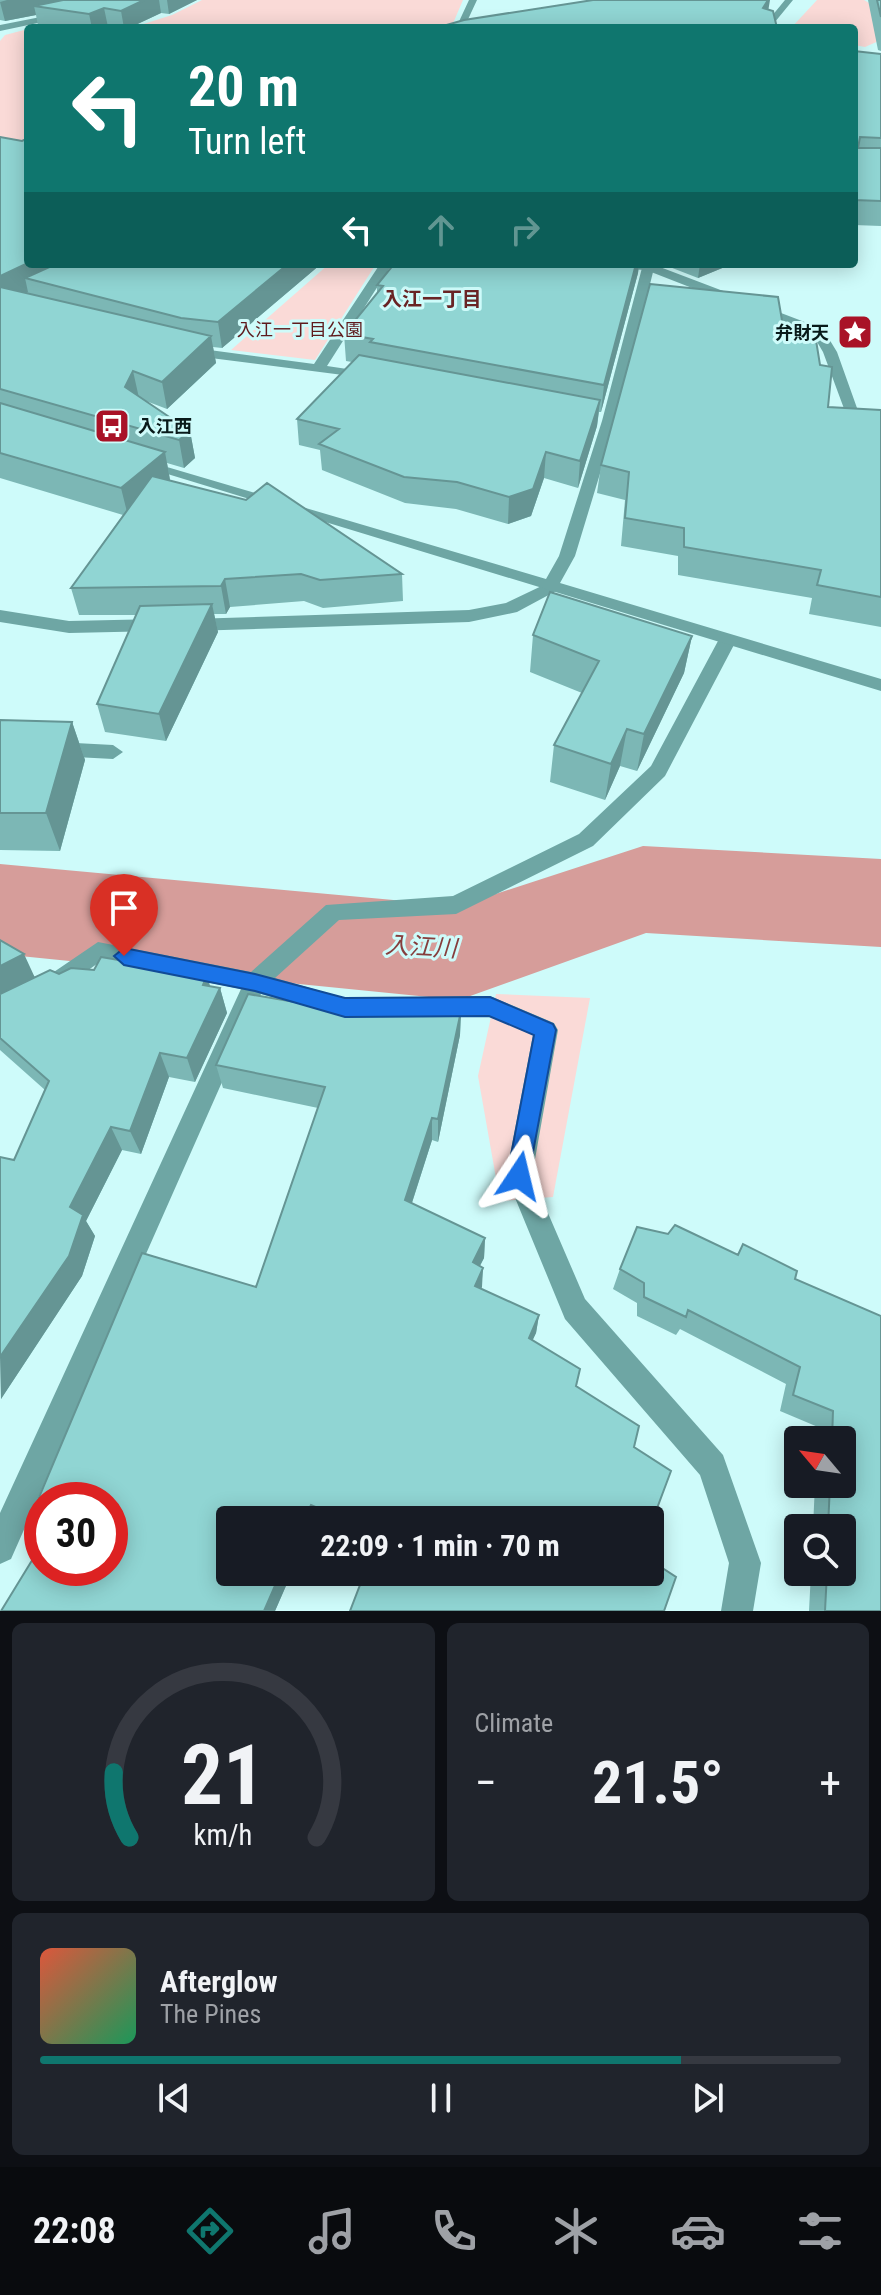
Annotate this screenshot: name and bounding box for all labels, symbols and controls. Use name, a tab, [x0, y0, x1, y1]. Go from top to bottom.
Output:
text: 20 m	[188, 54, 299, 120]
icon: left	[56, 56, 160, 160]
text: Turn left	[188, 121, 306, 163]
icon: left	[335, 208, 379, 252]
icon: ahead	[419, 208, 463, 252]
icon: right	[503, 208, 547, 252]
district label: 入江一丁目	[382, 287, 482, 311]
place icon: 弁財天	[836, 313, 874, 351]
park label: 入江一丁目公園	[237, 319, 363, 340]
place label: 弁財天	[775, 322, 829, 343]
bus stop icon: 入江西	[93, 407, 131, 445]
place label: 入江西	[138, 416, 192, 437]
pin	[90, 874, 158, 956]
icon: arrive	[102, 886, 146, 930]
water label: 入江川	[384, 931, 461, 963]
position arrow	[477, 1134, 561, 1218]
north arrow	[784, 1426, 856, 1498]
map controls	[784, 1426, 856, 1586]
speed limit sign: 30	[24, 1482, 128, 1586]
button: search	[784, 1514, 856, 1586]
text: 22:09 · 1 min · 70 m	[320, 1528, 560, 1563]
text: Climate	[475, 1708, 553, 1738]
text: 21	[181, 1727, 265, 1824]
text: 21.5°	[592, 1747, 724, 1818]
text: −	[475, 1757, 497, 1809]
text: +	[819, 1757, 841, 1809]
text: km/h	[194, 1818, 253, 1852]
text: Afterglow	[160, 1964, 278, 1999]
text: The Pines	[160, 1999, 261, 2029]
icon: previous	[152, 2076, 196, 2120]
icon: pause	[419, 2076, 463, 2120]
icon: next	[686, 2076, 730, 2120]
icon: directions	[182, 2203, 238, 2259]
icon: music	[304, 2203, 360, 2259]
icon: phone	[426, 2203, 482, 2259]
icon: climate	[548, 2203, 604, 2259]
icon: car	[670, 2203, 726, 2259]
icon: filters	[792, 2203, 848, 2259]
text: 22:08	[33, 2210, 116, 2252]

